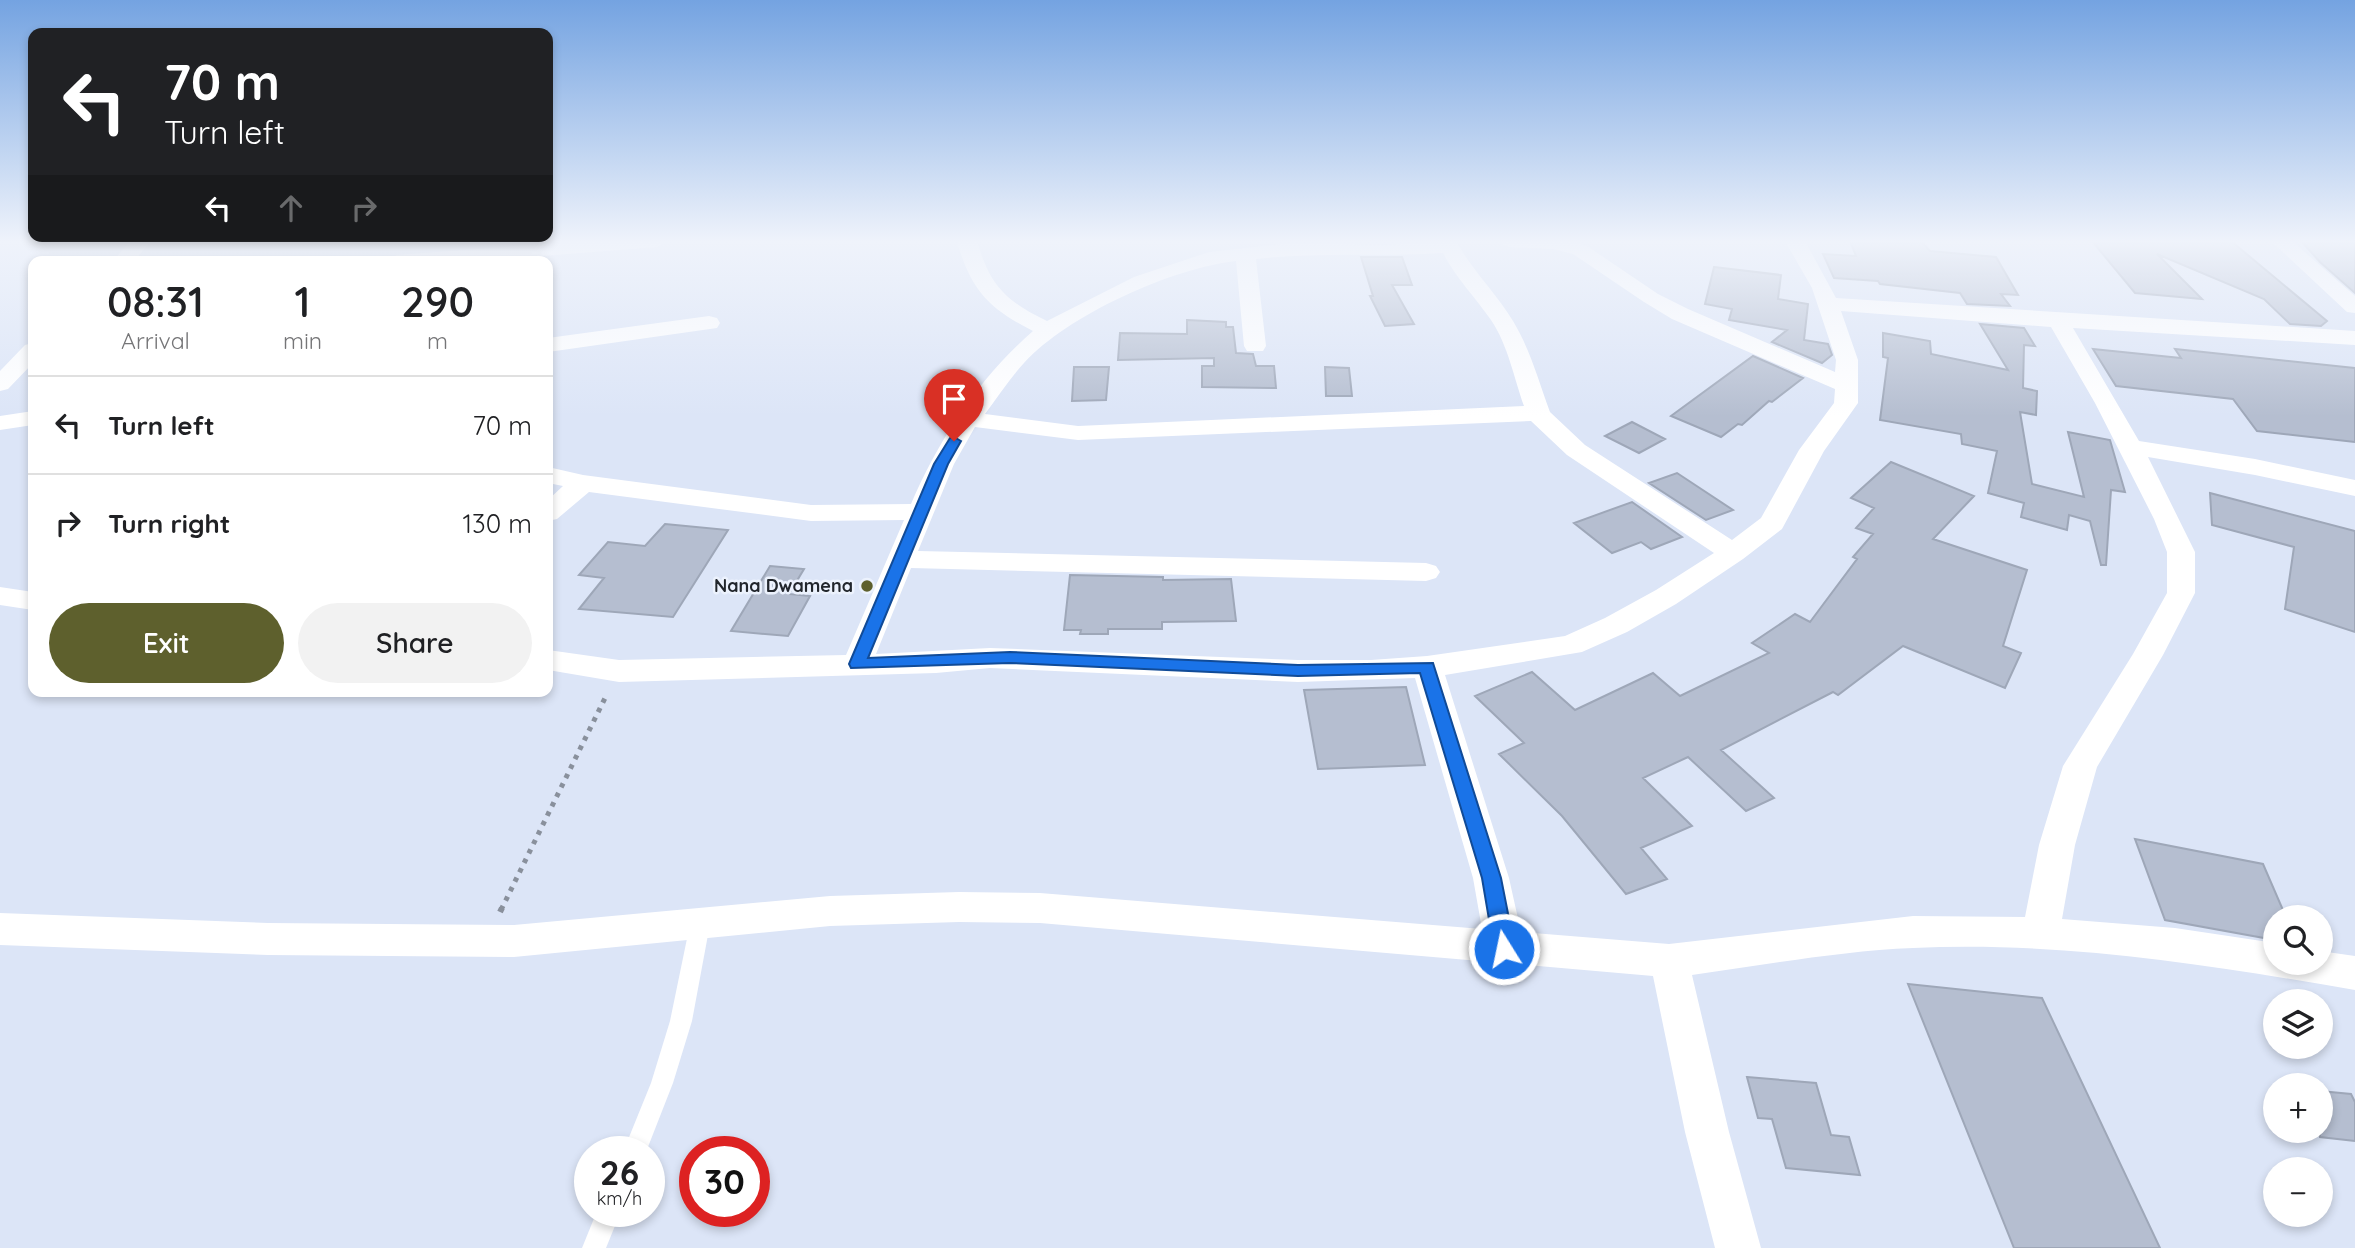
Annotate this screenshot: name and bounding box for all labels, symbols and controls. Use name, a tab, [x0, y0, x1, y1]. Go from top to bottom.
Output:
text: 70 m	[164, 51, 280, 112]
icon: left	[49, 56, 140, 147]
text: Turn left	[164, 112, 285, 152]
icon: left	[199, 189, 237, 227]
icon: ahead	[272, 189, 310, 227]
icon: right	[345, 189, 383, 227]
text: 08:31	[107, 275, 204, 328]
text: 1	[295, 275, 311, 328]
text: 290	[401, 275, 474, 328]
text: Arrival	[121, 326, 190, 355]
text: min	[283, 326, 322, 355]
text: m	[427, 326, 448, 355]
pin	[924, 369, 984, 441]
icon: arrive	[935, 380, 973, 418]
icon: left	[49, 406, 87, 444]
text: Turn left	[108, 409, 215, 442]
text: 70 m	[472, 409, 532, 442]
icon: right	[49, 504, 87, 542]
text: Turn right	[108, 507, 230, 540]
text: 130 m	[462, 507, 532, 540]
place label: Nana Dwamena	[714, 574, 853, 597]
marker: Nana Dwamena	[859, 578, 875, 594]
button: Exit	[49, 603, 284, 683]
button: Share	[298, 603, 532, 683]
map controls	[2263, 905, 2333, 1227]
button: search	[2263, 905, 2333, 975]
position arrow	[1467, 912, 1541, 986]
button: layers	[2263, 989, 2333, 1059]
button: +	[2263, 1073, 2333, 1143]
speed limit sign: 30	[679, 1136, 770, 1227]
text: 26	[600, 1150, 639, 1194]
button: −	[2263, 1157, 2333, 1227]
text: km/h	[597, 1187, 642, 1210]

